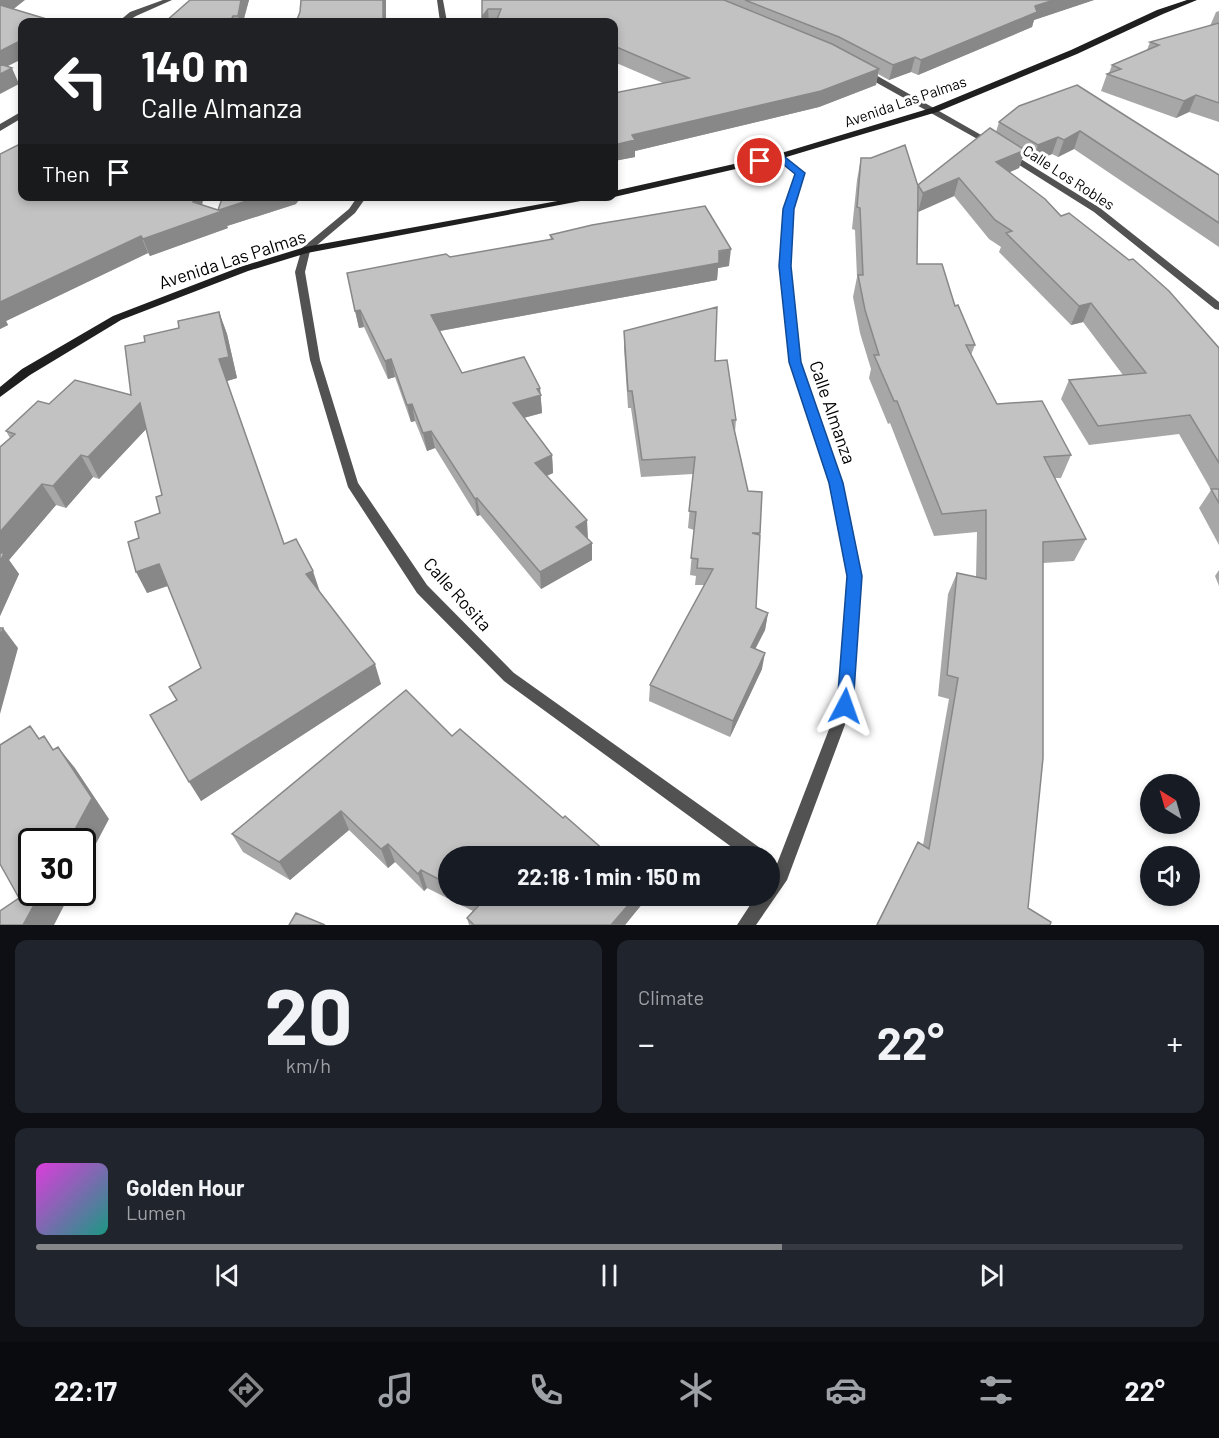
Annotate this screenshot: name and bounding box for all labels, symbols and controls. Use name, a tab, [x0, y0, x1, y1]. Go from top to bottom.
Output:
text: 140 m	[141, 40, 249, 90]
icon: left	[42, 42, 120, 120]
street label: Avenida Las Palmas	[842, 72, 968, 130]
text: Calle Almanza	[141, 91, 302, 123]
pin	[734, 135, 785, 186]
street label: Calle Los Robles	[1020, 141, 1118, 213]
icon: arrive	[743, 144, 776, 177]
icon: arrive	[102, 156, 135, 189]
text: Then	[42, 160, 90, 186]
street label: Avenida Las Palmas	[156, 225, 308, 293]
street label: Calle Almanza	[805, 358, 861, 466]
street label: Calle Rosita	[419, 553, 497, 635]
position arrow	[813, 674, 877, 738]
north arrow	[1140, 774, 1200, 834]
map controls	[1140, 774, 1200, 906]
speed limit sign: 30	[18, 828, 96, 906]
button: sound	[1140, 846, 1200, 906]
text: 22:18 · 1 min · 150 m	[517, 863, 701, 889]
text: 20	[264, 967, 353, 1061]
text: Climate	[638, 985, 704, 1009]
text: 22°	[877, 1015, 944, 1069]
text: −	[638, 1023, 655, 1063]
text: +	[1166, 1023, 1183, 1063]
text: km/h	[286, 1053, 331, 1077]
text: Golden Hour	[126, 1174, 244, 1200]
text: Lumen	[126, 1200, 186, 1224]
icon: previous	[211, 1259, 244, 1292]
icon: pause	[593, 1259, 626, 1292]
icon: next	[975, 1259, 1008, 1292]
icon: directions	[225, 1369, 267, 1411]
icon: music	[375, 1369, 417, 1411]
icon: phone	[525, 1369, 567, 1411]
icon: climate	[675, 1369, 717, 1411]
icon: car	[825, 1369, 867, 1411]
icon: filters	[975, 1369, 1017, 1411]
text: 22:17	[54, 1374, 117, 1406]
text: 22°	[1125, 1374, 1165, 1406]

